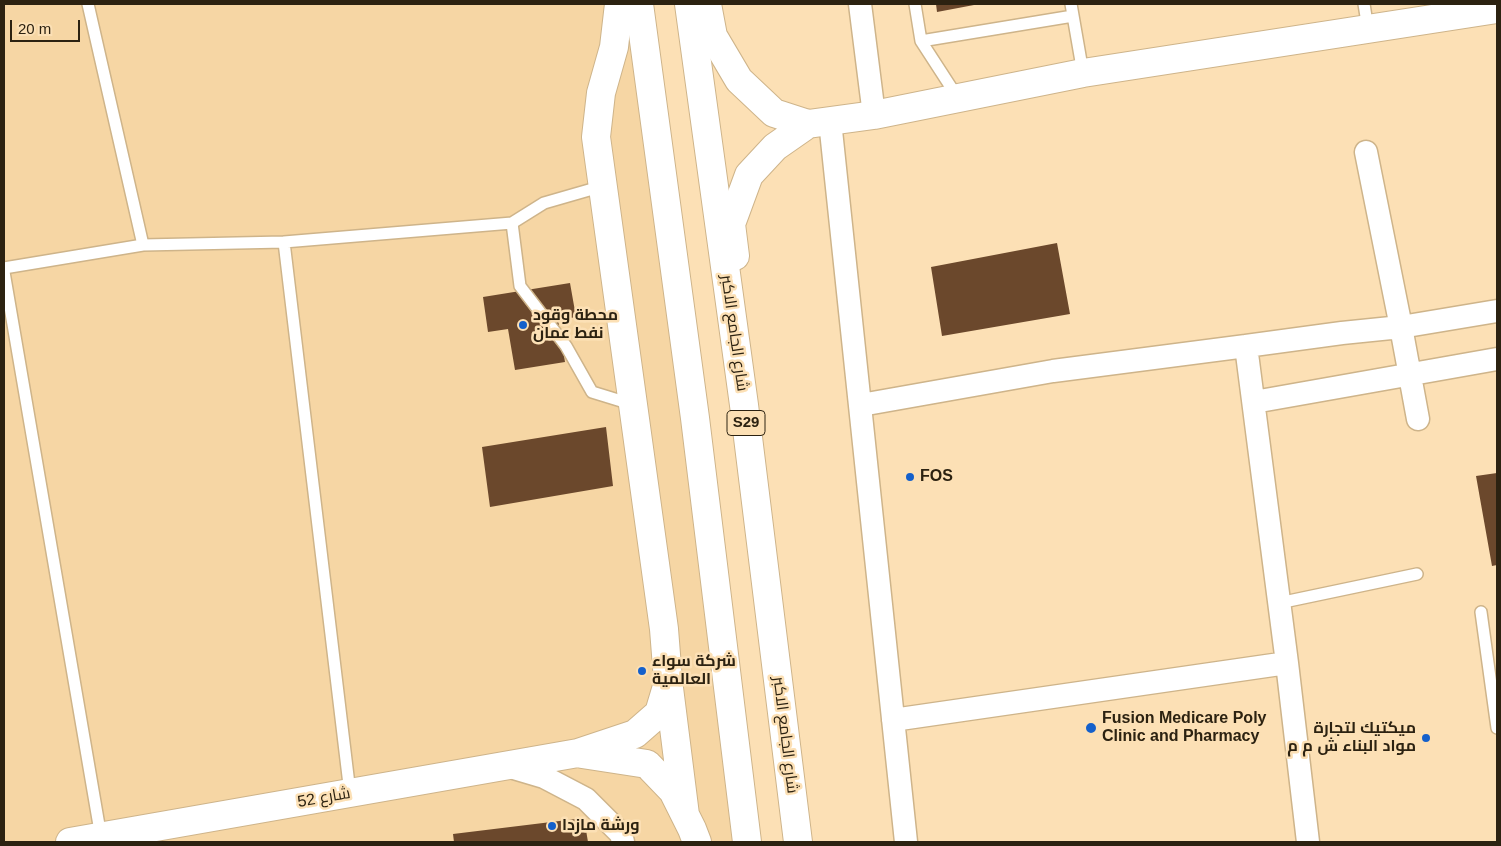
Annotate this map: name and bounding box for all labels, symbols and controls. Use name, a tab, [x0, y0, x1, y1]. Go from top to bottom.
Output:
scale bar	[12, 10, 82, 42]
text: 20 m	[18, 20, 51, 37]
street label: شارع الجامع الاكبر	[716, 274, 752, 392]
place label: محطة وقود نفط عمان	[533, 306, 618, 344]
marker: محطة وقود نفط عمان	[517, 319, 529, 331]
road number: S29	[727, 410, 765, 436]
place label: FOS	[920, 467, 953, 487]
marker: FOS	[904, 471, 916, 483]
place label: شركة سواء العالمية	[652, 652, 736, 690]
marker: شركة سواء العالمية	[636, 665, 648, 677]
street label: شارع الجامع الاكبر	[768, 676, 802, 794]
place label: Fusion Medicare Poly Clinic and Pharmacy	[1102, 709, 1266, 747]
place label: ميكتيك لتجارة مواد البناء ش م م	[1287, 719, 1416, 757]
marker: Fusion Medicare Poly Clinic and Pharmacy	[1084, 721, 1098, 735]
marker: ميكتيك لتجارة مواد البناء ش م م	[1420, 732, 1432, 744]
street label: شارع 52	[296, 784, 352, 812]
place label: ورشة مازدا	[562, 816, 639, 836]
marker: ورشة مازدا	[546, 820, 558, 832]

